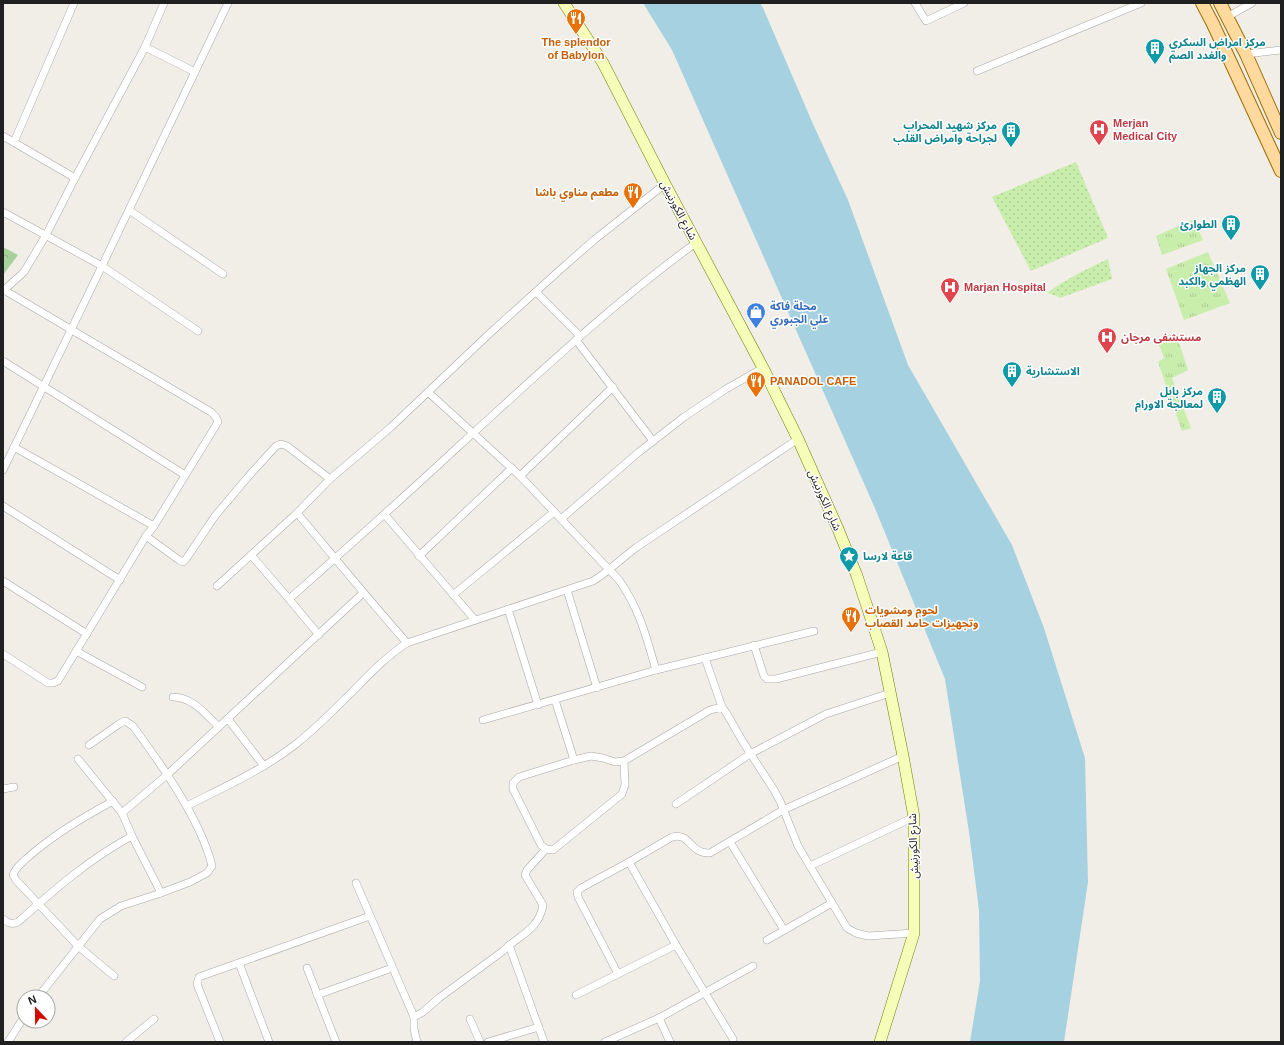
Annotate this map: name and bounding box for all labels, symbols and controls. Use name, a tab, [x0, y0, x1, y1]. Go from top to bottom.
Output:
restaurant icon: The splendor of Babylon	[565, 7, 587, 35]
place label: The splendor of Babylon	[541, 36, 611, 61]
place label: مركز امراض السكري والغدد الصم	[1169, 36, 1266, 64]
building icon: مركز امراض السكري والغدد الصم	[1144, 37, 1166, 65]
place label: Merjan Medical City	[1113, 117, 1178, 142]
hospital icon: Merjan Medical City	[1088, 118, 1110, 146]
place label: مركز شهيد المحراب لجراحة وامراض القلب	[893, 119, 997, 145]
building icon: مركز شهيد المحراب لجراحة وامراض القلب	[1000, 120, 1022, 148]
street label: شارع الكورنيش	[657, 178, 700, 243]
restaurant icon: مطعم مناوي باشا	[622, 181, 644, 209]
place label: مطعم مناوي باشا	[535, 186, 619, 202]
building icon: الطوارئ	[1220, 213, 1242, 241]
place label: الطوارئ	[1180, 218, 1217, 231]
place label: مركز الجهاز الهظمي والكبد	[1179, 262, 1246, 291]
building icon: مركز الجهاز الهظمي والكبد	[1249, 263, 1271, 291]
hospital icon: Marjan Hospital	[939, 276, 961, 304]
place label: Marjan Hospital	[964, 281, 1046, 293]
place label: محلة فاكة علي الجبوري	[770, 300, 829, 329]
shop icon: محلة فاكة علي الجبوري	[745, 301, 767, 329]
hospital icon: مستشفى مرجان	[1096, 326, 1118, 354]
place label: مستشفى مرجان	[1121, 331, 1201, 344]
building icon: الاستشارية	[1001, 360, 1023, 388]
place label: الاستشارية	[1026, 365, 1080, 378]
restaurant icon: PANADOL CAFE	[745, 370, 767, 398]
place label: PANADOL CAFE	[770, 375, 856, 387]
place label: مركز بابل لمعالجة الاورام	[1135, 385, 1203, 413]
building icon: مركز بابل لمعالجة الاورام	[1206, 386, 1228, 414]
street label: شارع الكورنيش	[804, 468, 844, 534]
place icon: قاعة لارسا	[838, 545, 860, 573]
place label: قاعة لارسا	[863, 550, 913, 563]
place label: لحوم ومشويات وتجهيزات حامد القصاب	[865, 604, 978, 630]
restaurant icon: لحوم ومشويات وتجهيزات حامد القصاب	[840, 605, 862, 633]
street label: شارع الكورنيش	[906, 813, 922, 879]
north arrow	[16, 989, 56, 1029]
text: N	[26, 993, 38, 1007]

